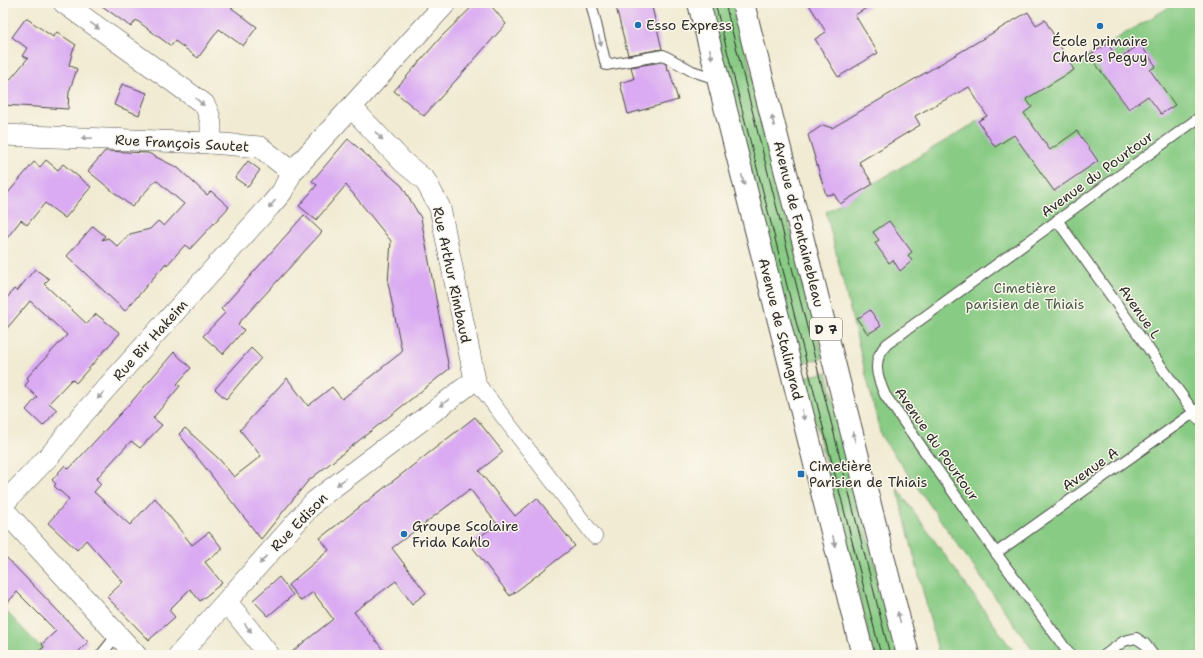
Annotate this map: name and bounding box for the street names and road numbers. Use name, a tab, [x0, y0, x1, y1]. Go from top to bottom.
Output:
street label: Avenue du Pourtour	[1037, 127, 1157, 221]
street label: Rue François Sautet	[114, 130, 250, 156]
street label: Avenue de Fontainebleau	[770, 139, 828, 309]
street label: Rue Arthur Rimbaud	[429, 205, 475, 345]
street label: Avenue de Stalingrad	[755, 256, 807, 402]
street label: Avenue L	[1115, 281, 1165, 343]
street label: Rue Bir Hakeim	[109, 296, 191, 384]
road number: D 7	[810, 318, 842, 340]
street label: Avenue du Pourtour	[891, 384, 983, 505]
street label: Avenue A	[1059, 443, 1121, 495]
street label: Rue Edison	[267, 489, 332, 555]

